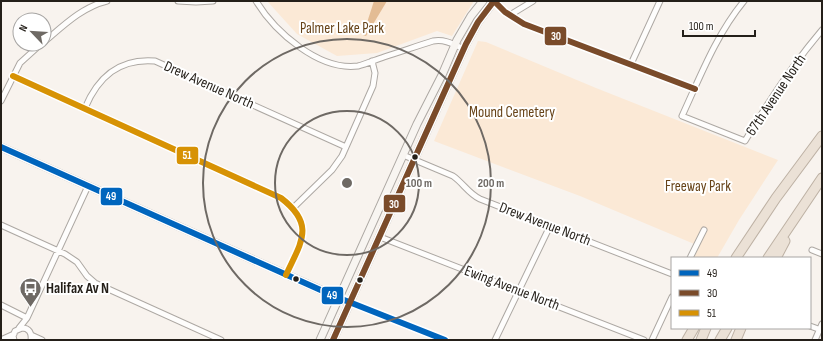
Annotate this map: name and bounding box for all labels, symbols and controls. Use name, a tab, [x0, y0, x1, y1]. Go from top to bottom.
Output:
north arrow	[12, 12, 52, 52]
scale bar	[683, 12, 755, 38]
park label: Palmer Lake Park	[300, 19, 384, 38]
text: 100 m	[689, 19, 714, 34]
text: N	[16, 22, 31, 33]
line badge: 30	[544, 26, 567, 46]
text: 30	[551, 30, 561, 43]
street label: 67th Avenue North	[742, 51, 810, 139]
street label: Drew Avenue North	[161, 57, 257, 113]
park label: Mound Cemetery	[469, 103, 555, 122]
line badge: 51	[176, 146, 199, 165]
text: 51	[182, 149, 192, 162]
unlabelled marker	[410, 152, 420, 162]
centre of rings	[340, 176, 354, 190]
text: 100 m	[406, 176, 432, 191]
text: 200 m	[478, 176, 504, 191]
park label: Freeway Park	[665, 177, 731, 196]
line badge: 49	[100, 187, 123, 206]
text: 49	[106, 190, 116, 203]
line badge: 30	[383, 194, 406, 213]
text: 30	[389, 198, 399, 211]
street label: Drew Avenue North	[496, 198, 594, 250]
legend	[671, 257, 811, 329]
street label: Ewing Avenue North	[462, 261, 562, 315]
text: 49	[707, 266, 717, 281]
unlabelled marker	[291, 274, 301, 284]
bus stop icon: Halifax Av N	[18, 275, 44, 308]
unlabelled marker	[355, 275, 365, 285]
place label: Halifax Av N	[46, 279, 109, 298]
line badge: 49	[321, 286, 344, 305]
text: 30	[707, 286, 717, 301]
text: 49	[327, 289, 337, 302]
text: 51	[707, 306, 717, 321]

